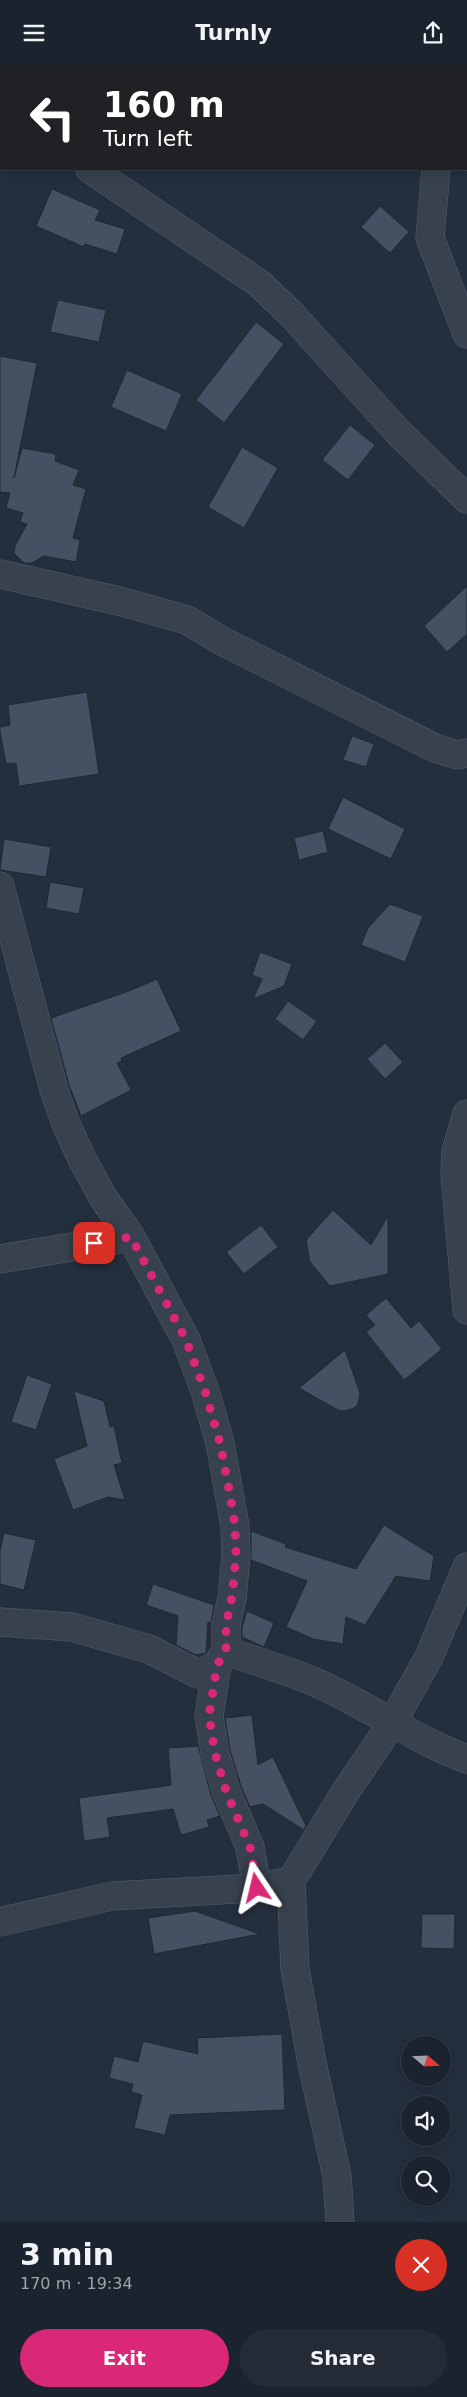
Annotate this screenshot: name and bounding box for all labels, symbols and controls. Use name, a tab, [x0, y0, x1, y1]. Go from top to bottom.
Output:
icon: menu	[20, 19, 48, 47]
icon: share	[419, 19, 447, 47]
text: Turnly	[195, 20, 272, 45]
icon: left	[20, 85, 85, 150]
text: 160 m	[103, 85, 225, 125]
text: Turn left	[103, 126, 192, 151]
pin	[73, 1222, 115, 1264]
icon: arrive	[80, 1229, 108, 1257]
position arrow	[230, 1861, 282, 1913]
north arrow	[401, 2036, 451, 2086]
map controls	[401, 2036, 451, 2206]
button: sound	[401, 2096, 451, 2146]
button: search	[401, 2156, 451, 2206]
text: 3 min	[20, 2237, 114, 2272]
button: close	[395, 2239, 447, 2291]
text: 170 m · 19:34	[20, 2274, 133, 2293]
button: Exit	[20, 2329, 229, 2387]
button: Share	[239, 2329, 447, 2387]

